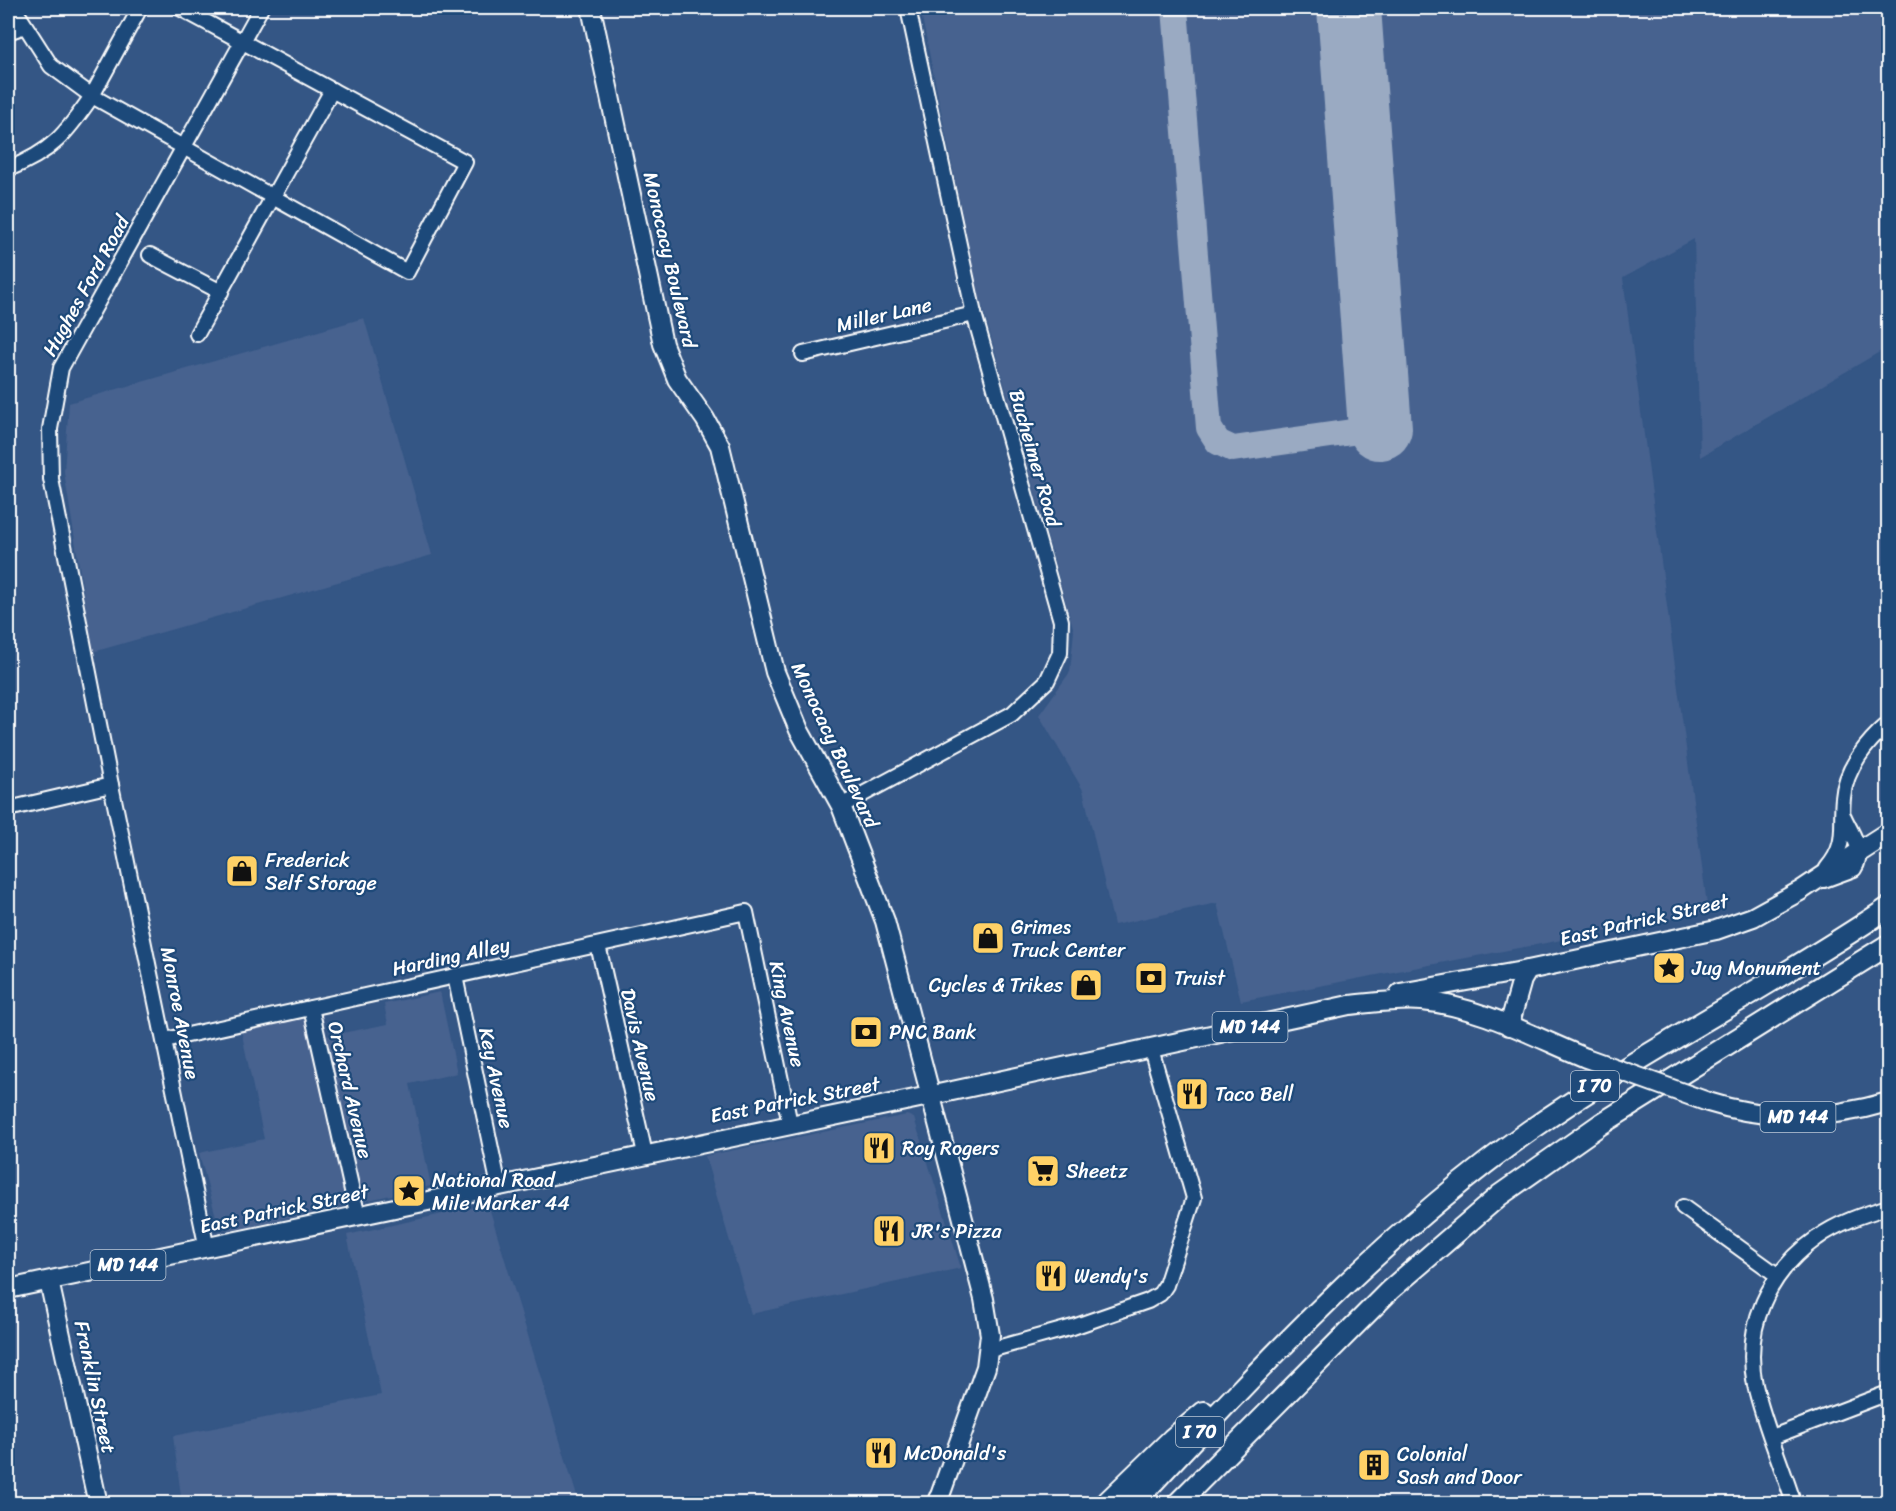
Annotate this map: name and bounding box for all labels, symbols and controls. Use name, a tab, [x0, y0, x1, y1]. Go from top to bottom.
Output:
street label: Monocacy Boulevard	[633, 168, 708, 353]
street label: Hughes Ford Road	[33, 208, 140, 363]
street label: Miller Lane	[833, 287, 935, 343]
street label: Bucheimer Road	[999, 385, 1072, 532]
street label: Monocacy Boulevard	[781, 656, 889, 835]
place label: Frederick Self Storage	[265, 843, 377, 901]
shop icon: Frederick Self Storage	[224, 853, 260, 889]
street label: East Patrick Street	[1556, 883, 1733, 956]
place label: Grimes Truck Center	[1011, 910, 1126, 968]
shop icon: Grimes Truck Center	[970, 920, 1006, 956]
street label: Harding Alley	[389, 927, 514, 987]
street label: Monroe Avenue	[150, 944, 210, 1083]
place icon: Jug Monument	[1651, 950, 1687, 986]
place label: Jug Monument	[1691, 951, 1822, 986]
street label: King Avenue	[759, 957, 815, 1071]
bank icon: Truist	[1133, 960, 1169, 996]
place label: Truist	[1174, 961, 1226, 996]
shop icon: Cycles & Trikes	[1068, 967, 1104, 1003]
place label: Cycles & Trikes	[929, 968, 1064, 1003]
street label: Davis Avenue	[610, 985, 670, 1105]
road number: MD 144	[1212, 1012, 1288, 1042]
bank icon: PNC Bank	[848, 1014, 884, 1050]
place label: PNC Bank	[889, 1015, 977, 1050]
street label: Orchard Avenue	[317, 1018, 383, 1162]
street label: Key Avenue	[468, 1024, 524, 1132]
street label: East Patrick Street	[707, 1066, 884, 1134]
road number: I 70	[1571, 1071, 1619, 1101]
restaurant icon: Taco Bell	[1174, 1076, 1210, 1112]
place label: Taco Bell	[1215, 1077, 1294, 1112]
road number: MD 144	[1760, 1102, 1836, 1132]
restaurant icon: Roy Rogers	[861, 1130, 897, 1166]
place label: Roy Rogers	[902, 1131, 1000, 1166]
supermarket icon: Sheetz	[1025, 1153, 1061, 1189]
place label: Sheetz	[1066, 1154, 1128, 1189]
place label: National Road Mile Marker 44	[432, 1163, 570, 1221]
place icon: National Road Mile Marker 44	[391, 1173, 427, 1209]
street label: East Patrick Street	[196, 1174, 373, 1244]
restaurant icon: JR's Pizza	[871, 1213, 907, 1249]
place label: JR's Pizza	[911, 1214, 1002, 1249]
road number: MD 144	[90, 1250, 166, 1280]
restaurant icon: Wendy's	[1033, 1258, 1069, 1294]
place label: Wendy's	[1074, 1259, 1149, 1294]
street label: Franklin Street	[64, 1317, 126, 1457]
road number: I 70	[1176, 1417, 1224, 1447]
restaurant icon: McDonald's	[863, 1435, 899, 1471]
place label: McDonald's	[904, 1436, 1007, 1471]
place label: Colonial Sash and Door	[1397, 1437, 1523, 1495]
building icon: Colonial Sash and Door	[1356, 1447, 1392, 1483]

